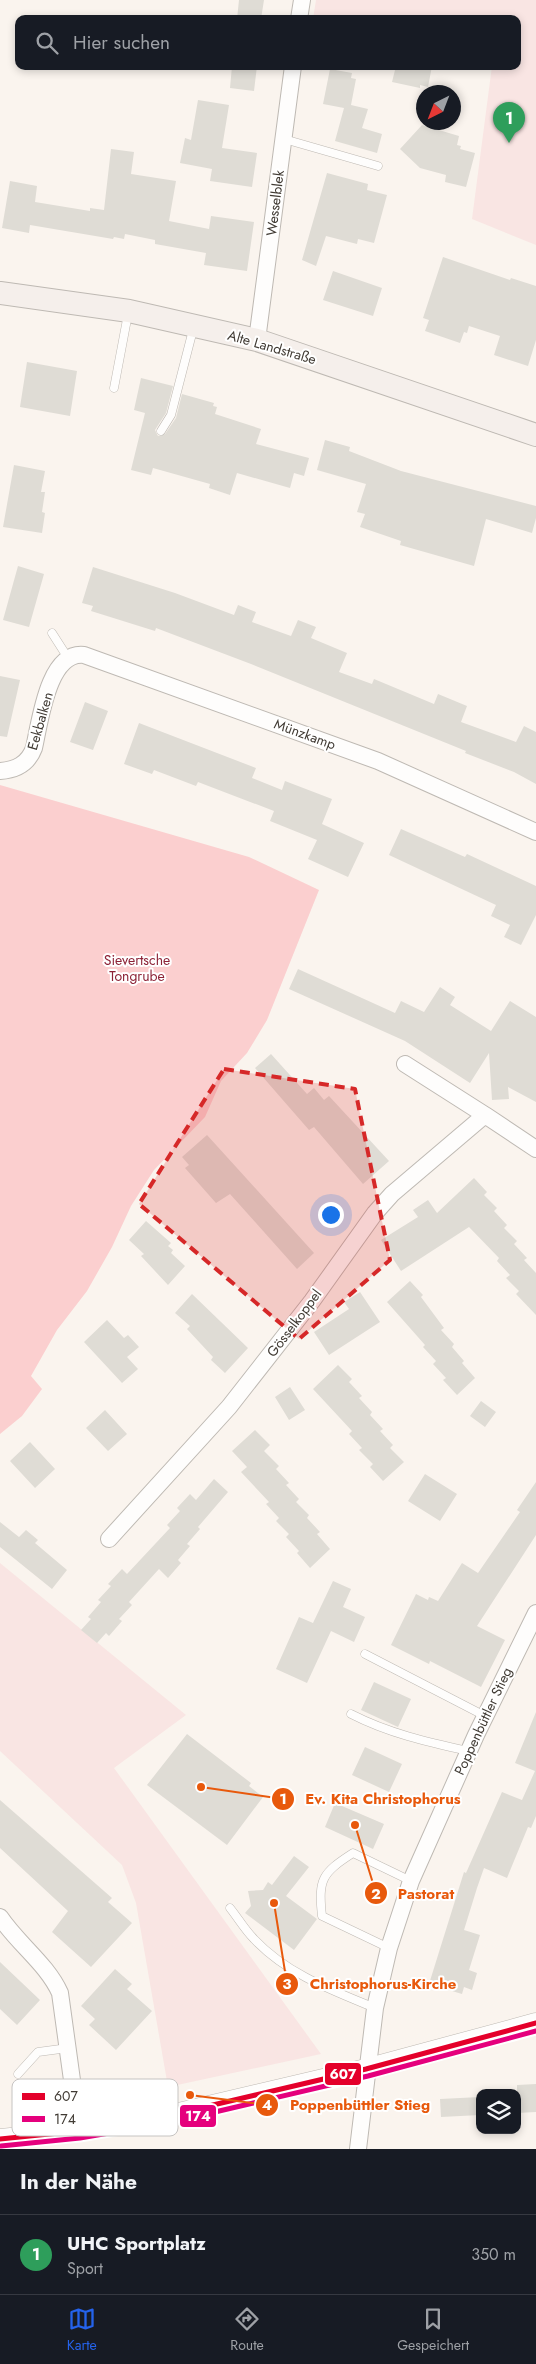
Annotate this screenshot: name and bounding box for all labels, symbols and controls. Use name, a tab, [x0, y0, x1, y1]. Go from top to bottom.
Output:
search box	[15, 15, 521, 70]
icon: search	[33, 29, 61, 57]
text: Hier suchen	[73, 29, 170, 56]
north arrow	[416, 85, 461, 130]
pin: 1	[493, 102, 525, 143]
street label: Wesselblek	[261, 168, 289, 237]
street label: Alte Landstraße	[225, 325, 319, 369]
street label: Eekbalken	[22, 690, 58, 752]
street label: Münzkamp	[271, 714, 339, 754]
park label: Sievertsche Tongrube	[104, 950, 170, 986]
your location	[318, 1202, 344, 1228]
street label: Gösselkoppel	[262, 1285, 326, 1361]
street label: Poppenbüttler Stieg	[449, 1664, 517, 1778]
callout: Ev. Kita Christophorus	[271, 1784, 471, 1814]
text: 1	[279, 1788, 287, 1810]
text: Ev. Kita Christophorus	[305, 1788, 461, 1810]
callout: Pastorat	[363, 1878, 465, 1908]
text: 2	[371, 1883, 381, 1905]
text: Pastorat	[398, 1883, 454, 1905]
callout: Christophorus-Kirche	[275, 1969, 466, 1999]
text: 3	[282, 1973, 292, 1995]
text: Christophorus-Kirche	[310, 1973, 457, 1995]
line badge: 607	[324, 2062, 362, 2086]
text: 607	[329, 2064, 357, 2084]
legend	[12, 2079, 178, 2136]
text: 607	[54, 2086, 78, 2106]
map controls	[476, 2089, 521, 2134]
button: layers	[476, 2089, 521, 2134]
callout: Poppenbüttler Stieg	[255, 2090, 440, 2120]
text: 4	[262, 2094, 272, 2116]
text: Poppenbüttler Stieg	[290, 2094, 430, 2116]
line badge: 174	[179, 2104, 217, 2128]
text: 174	[185, 2106, 211, 2126]
text: 174	[54, 2109, 76, 2129]
text: In der Nähe	[20, 2167, 137, 2197]
text: UHC Sportplatz	[67, 2230, 206, 2257]
text: 1	[32, 2243, 40, 2266]
text: 350 m	[471, 2243, 516, 2266]
text: Sport	[67, 2257, 103, 2280]
tab: Karte	[67, 2305, 97, 2355]
tab: Route	[230, 2305, 264, 2355]
tab: Gespeichert	[397, 2305, 469, 2355]

